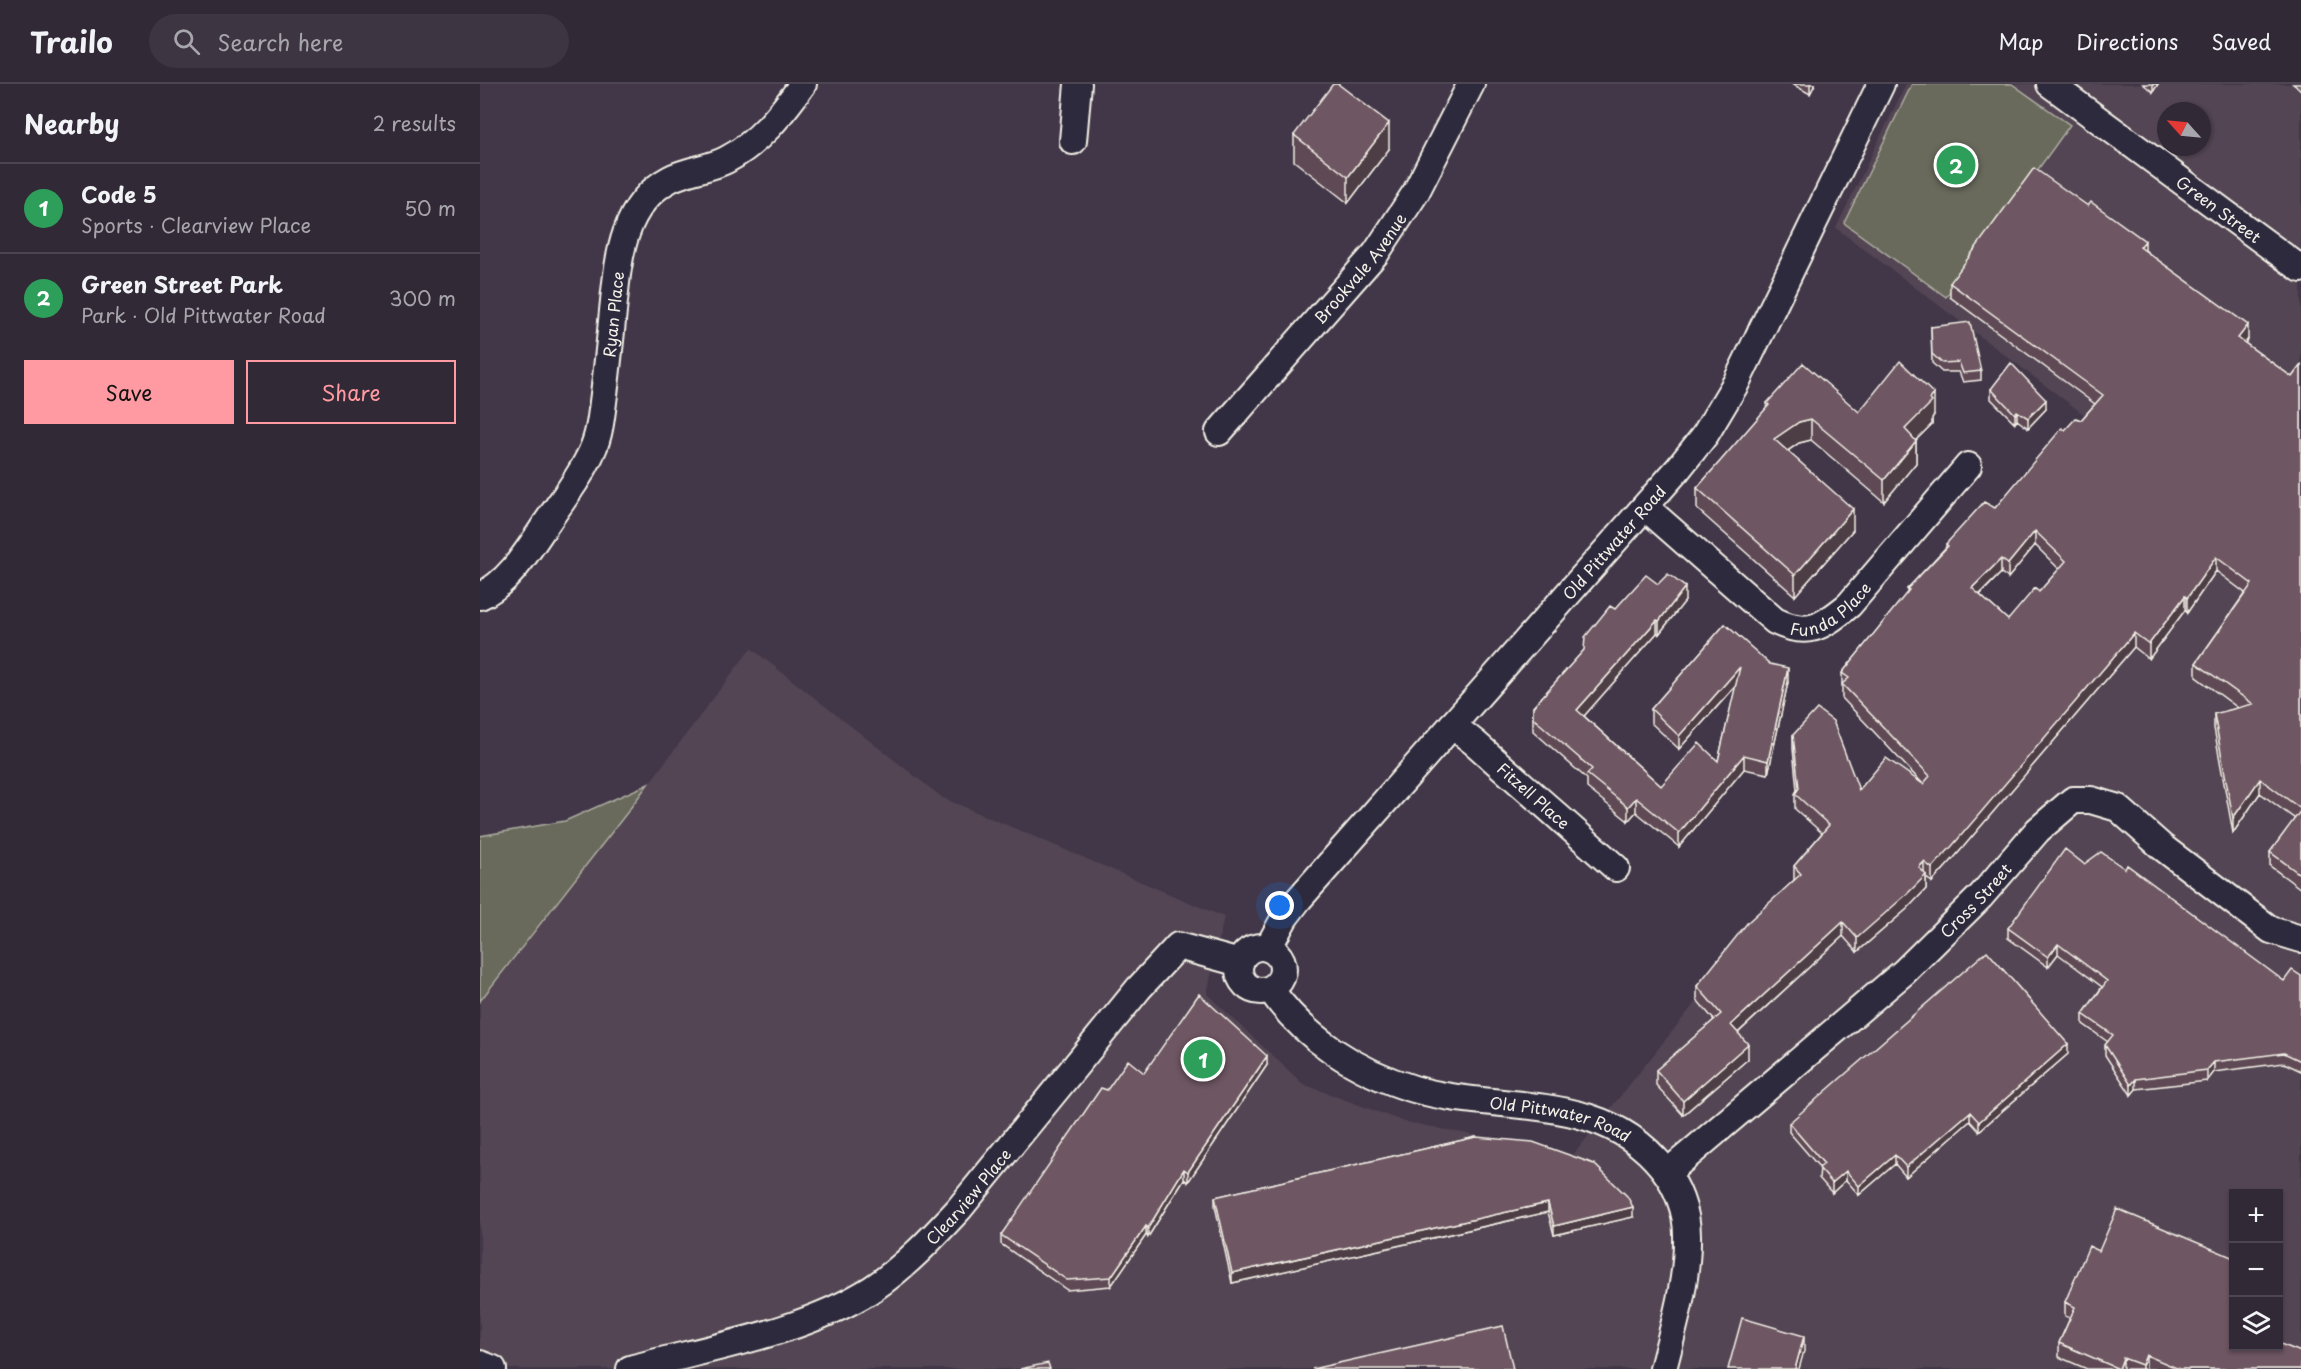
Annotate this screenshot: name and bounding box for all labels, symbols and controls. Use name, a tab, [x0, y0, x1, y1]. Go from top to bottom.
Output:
search box	[149, 14, 569, 68]
text: Trailo	[30, 20, 113, 63]
icon: search	[170, 25, 203, 58]
text: Search here	[218, 25, 343, 58]
text: Map	[1998, 25, 2043, 57]
text: Directions	[2076, 25, 2178, 57]
text: Saved	[2211, 25, 2271, 57]
north arrow	[2157, 102, 2211, 156]
text: Nearby	[24, 104, 119, 143]
text: 2 results	[373, 108, 456, 138]
pin: 2	[1936, 142, 1976, 188]
street label: Green Street	[2172, 169, 2267, 248]
text: Code 5	[81, 177, 157, 210]
text: 1	[39, 193, 48, 223]
text: 50 m	[404, 193, 456, 223]
street label: Brookvale Avenue	[1307, 208, 1412, 329]
text: Sports · Clearview Place	[81, 210, 311, 240]
text: Green Street Park	[81, 267, 283, 300]
street label: Ryan Place	[596, 270, 629, 358]
text: 2	[36, 283, 51, 313]
text: 300 m	[389, 283, 456, 313]
text: Park · Old Pittwater Road	[81, 300, 326, 330]
button: Save	[24, 360, 234, 424]
button: Share	[246, 360, 456, 424]
street label: Old Pittwater Road	[1556, 479, 1671, 605]
street label: Funda Place	[1788, 576, 1876, 641]
street label: Fitzell Place	[1492, 756, 1576, 834]
street label: Cross Street	[1934, 857, 2017, 943]
your location	[1265, 891, 1294, 920]
pin: 1	[1184, 1036, 1222, 1082]
street label: Old Pittwater Road	[1488, 1090, 1636, 1147]
street label: Clearview Place	[920, 1143, 1016, 1250]
map controls	[2229, 1189, 2283, 1351]
button: +	[2229, 1189, 2283, 1243]
button: −	[2229, 1243, 2283, 1297]
button: layers	[2229, 1297, 2283, 1351]

